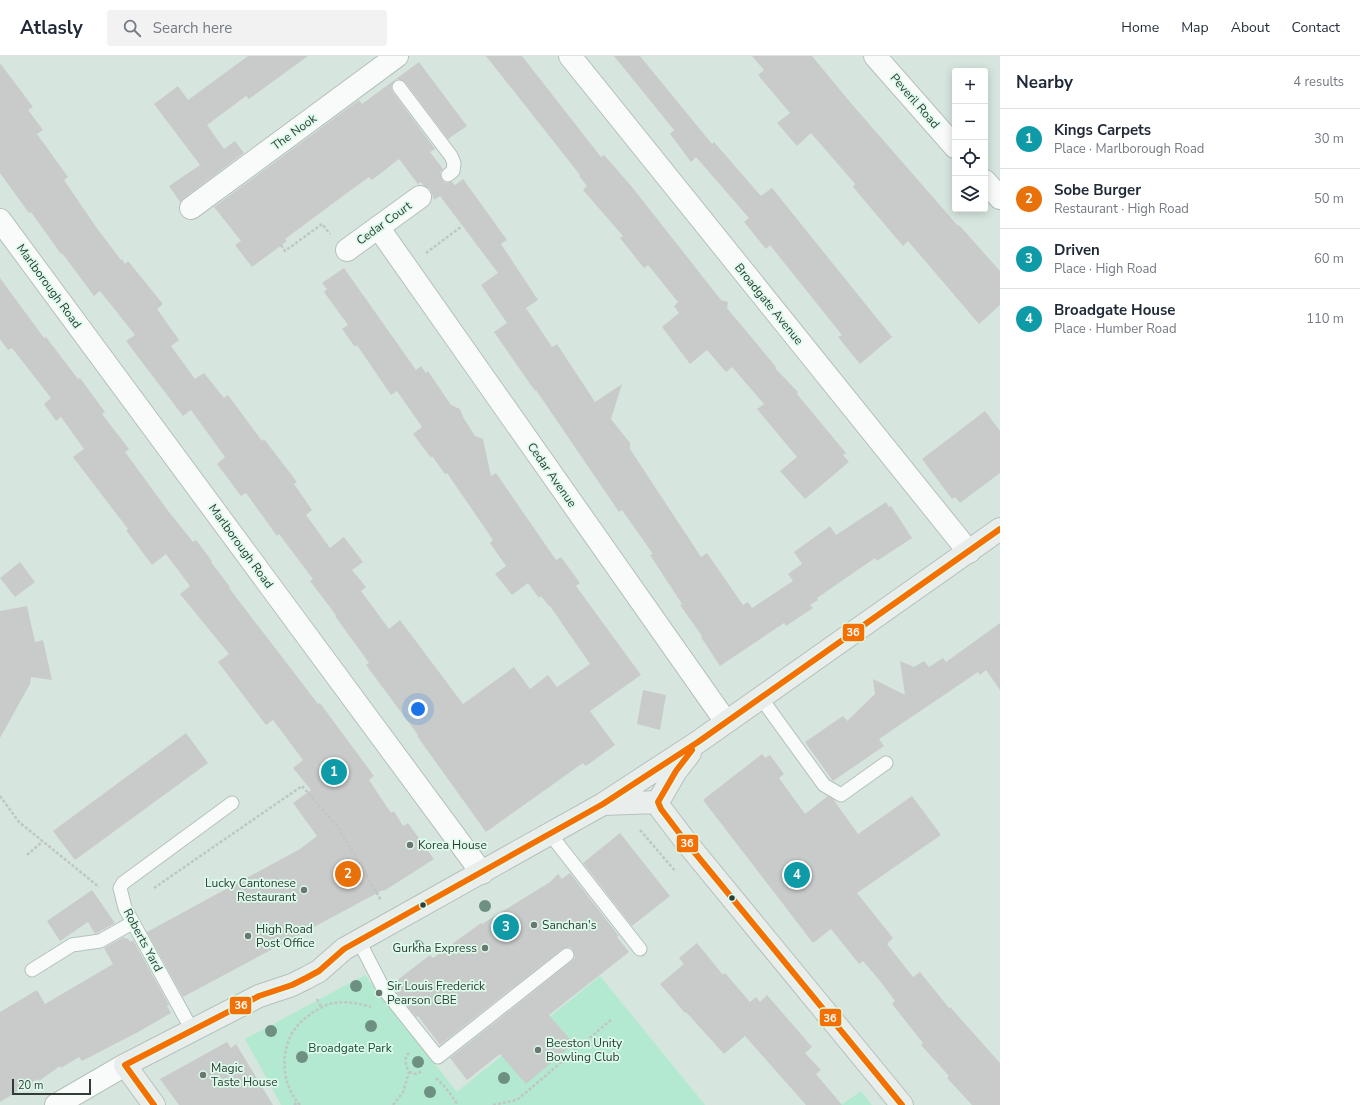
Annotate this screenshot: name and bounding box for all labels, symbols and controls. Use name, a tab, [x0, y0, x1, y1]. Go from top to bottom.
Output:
search box	[107, 10, 387, 46]
text: Atlasly	[20, 15, 83, 41]
icon: search	[121, 17, 143, 39]
text: Search here	[153, 18, 232, 38]
text: Home	[1121, 18, 1159, 37]
text: Map	[1181, 18, 1209, 37]
text: About	[1231, 18, 1270, 37]
text: Contact	[1292, 18, 1340, 37]
map controls	[952, 68, 988, 212]
button: +	[952, 68, 988, 104]
street label: Peveril Road	[887, 70, 943, 132]
text: Nearby	[1016, 71, 1073, 94]
text: 4 results	[1293, 73, 1344, 91]
button: −	[952, 104, 988, 140]
street label: The Nook	[268, 110, 320, 154]
text: Kings Carpets	[1054, 120, 1151, 140]
text: 1	[1025, 130, 1033, 148]
text: 30 m	[1314, 130, 1344, 148]
button: locate	[952, 140, 988, 176]
text: Place · Marlborough Road	[1054, 140, 1204, 158]
button: layers	[952, 176, 988, 212]
text: Sobe Burger	[1054, 180, 1141, 200]
text: 2	[1025, 190, 1033, 208]
text: 50 m	[1314, 190, 1344, 208]
street label: Cedar Court	[353, 197, 415, 248]
text: Restaurant · High Road	[1054, 200, 1189, 218]
text: Driven	[1054, 240, 1100, 260]
street label: Marlborough Road	[13, 241, 85, 331]
text: 3	[1025, 250, 1033, 268]
text: 60 m	[1314, 250, 1344, 268]
street label: Broadgate Avenue	[731, 260, 807, 348]
text: Place · High Road	[1054, 260, 1157, 278]
text: Broadgate House	[1054, 300, 1175, 320]
text: 4	[1025, 310, 1033, 328]
text: 110 m	[1306, 310, 1344, 328]
text: Place · Humber Road	[1054, 320, 1176, 338]
street label: Cedar Avenue	[524, 439, 580, 511]
street label: Marlborough Road	[205, 501, 277, 591]
line badge: 36	[842, 623, 865, 642]
text: 36	[846, 625, 860, 640]
your location	[408, 699, 428, 719]
pin: 1	[321, 757, 347, 787]
line badge: 36	[676, 834, 699, 853]
text: 36	[680, 836, 694, 851]
place label: Korea House	[418, 837, 487, 853]
marker: Korea House	[405, 840, 415, 850]
pin: 2	[335, 859, 361, 889]
pin: 4	[784, 860, 810, 890]
place label: Lucky Cantonese Restaurant	[205, 875, 297, 905]
marker: Lucky Cantonese Restaurant	[299, 885, 309, 895]
unlabelled marker	[727, 893, 737, 903]
unlabelled marker	[418, 900, 428, 910]
street label: Roberts Yard	[120, 906, 166, 974]
pin: 3	[493, 912, 519, 942]
place label: Sanchan's	[542, 917, 597, 933]
marker: Sanchan's	[529, 920, 539, 930]
place label: High Road Post Office	[256, 921, 315, 951]
marker: High Road Post Office	[243, 931, 253, 941]
place label: Gurkha Express	[393, 940, 477, 956]
marker: Gurkha Express	[480, 943, 490, 953]
place label: Sir Louis Frederick Pearson CBE	[387, 978, 486, 1008]
marker: Sir Louis Frederick Pearson CBE	[374, 988, 384, 998]
line badge: 36	[229, 996, 252, 1015]
text: 36	[234, 998, 248, 1013]
line badge: 36	[819, 1008, 842, 1027]
text: 36	[823, 1011, 837, 1026]
place label: Beeston Unity Bowling Club	[546, 1035, 623, 1065]
park label: Broadgate Park	[308, 1040, 393, 1056]
marker: Beeston Unity Bowling Club	[533, 1045, 543, 1055]
place label: Magic Taste House	[211, 1060, 278, 1090]
marker: Magic Taste House	[198, 1070, 208, 1080]
scale bar	[12, 1077, 91, 1096]
text: 20 m	[18, 1078, 43, 1093]

